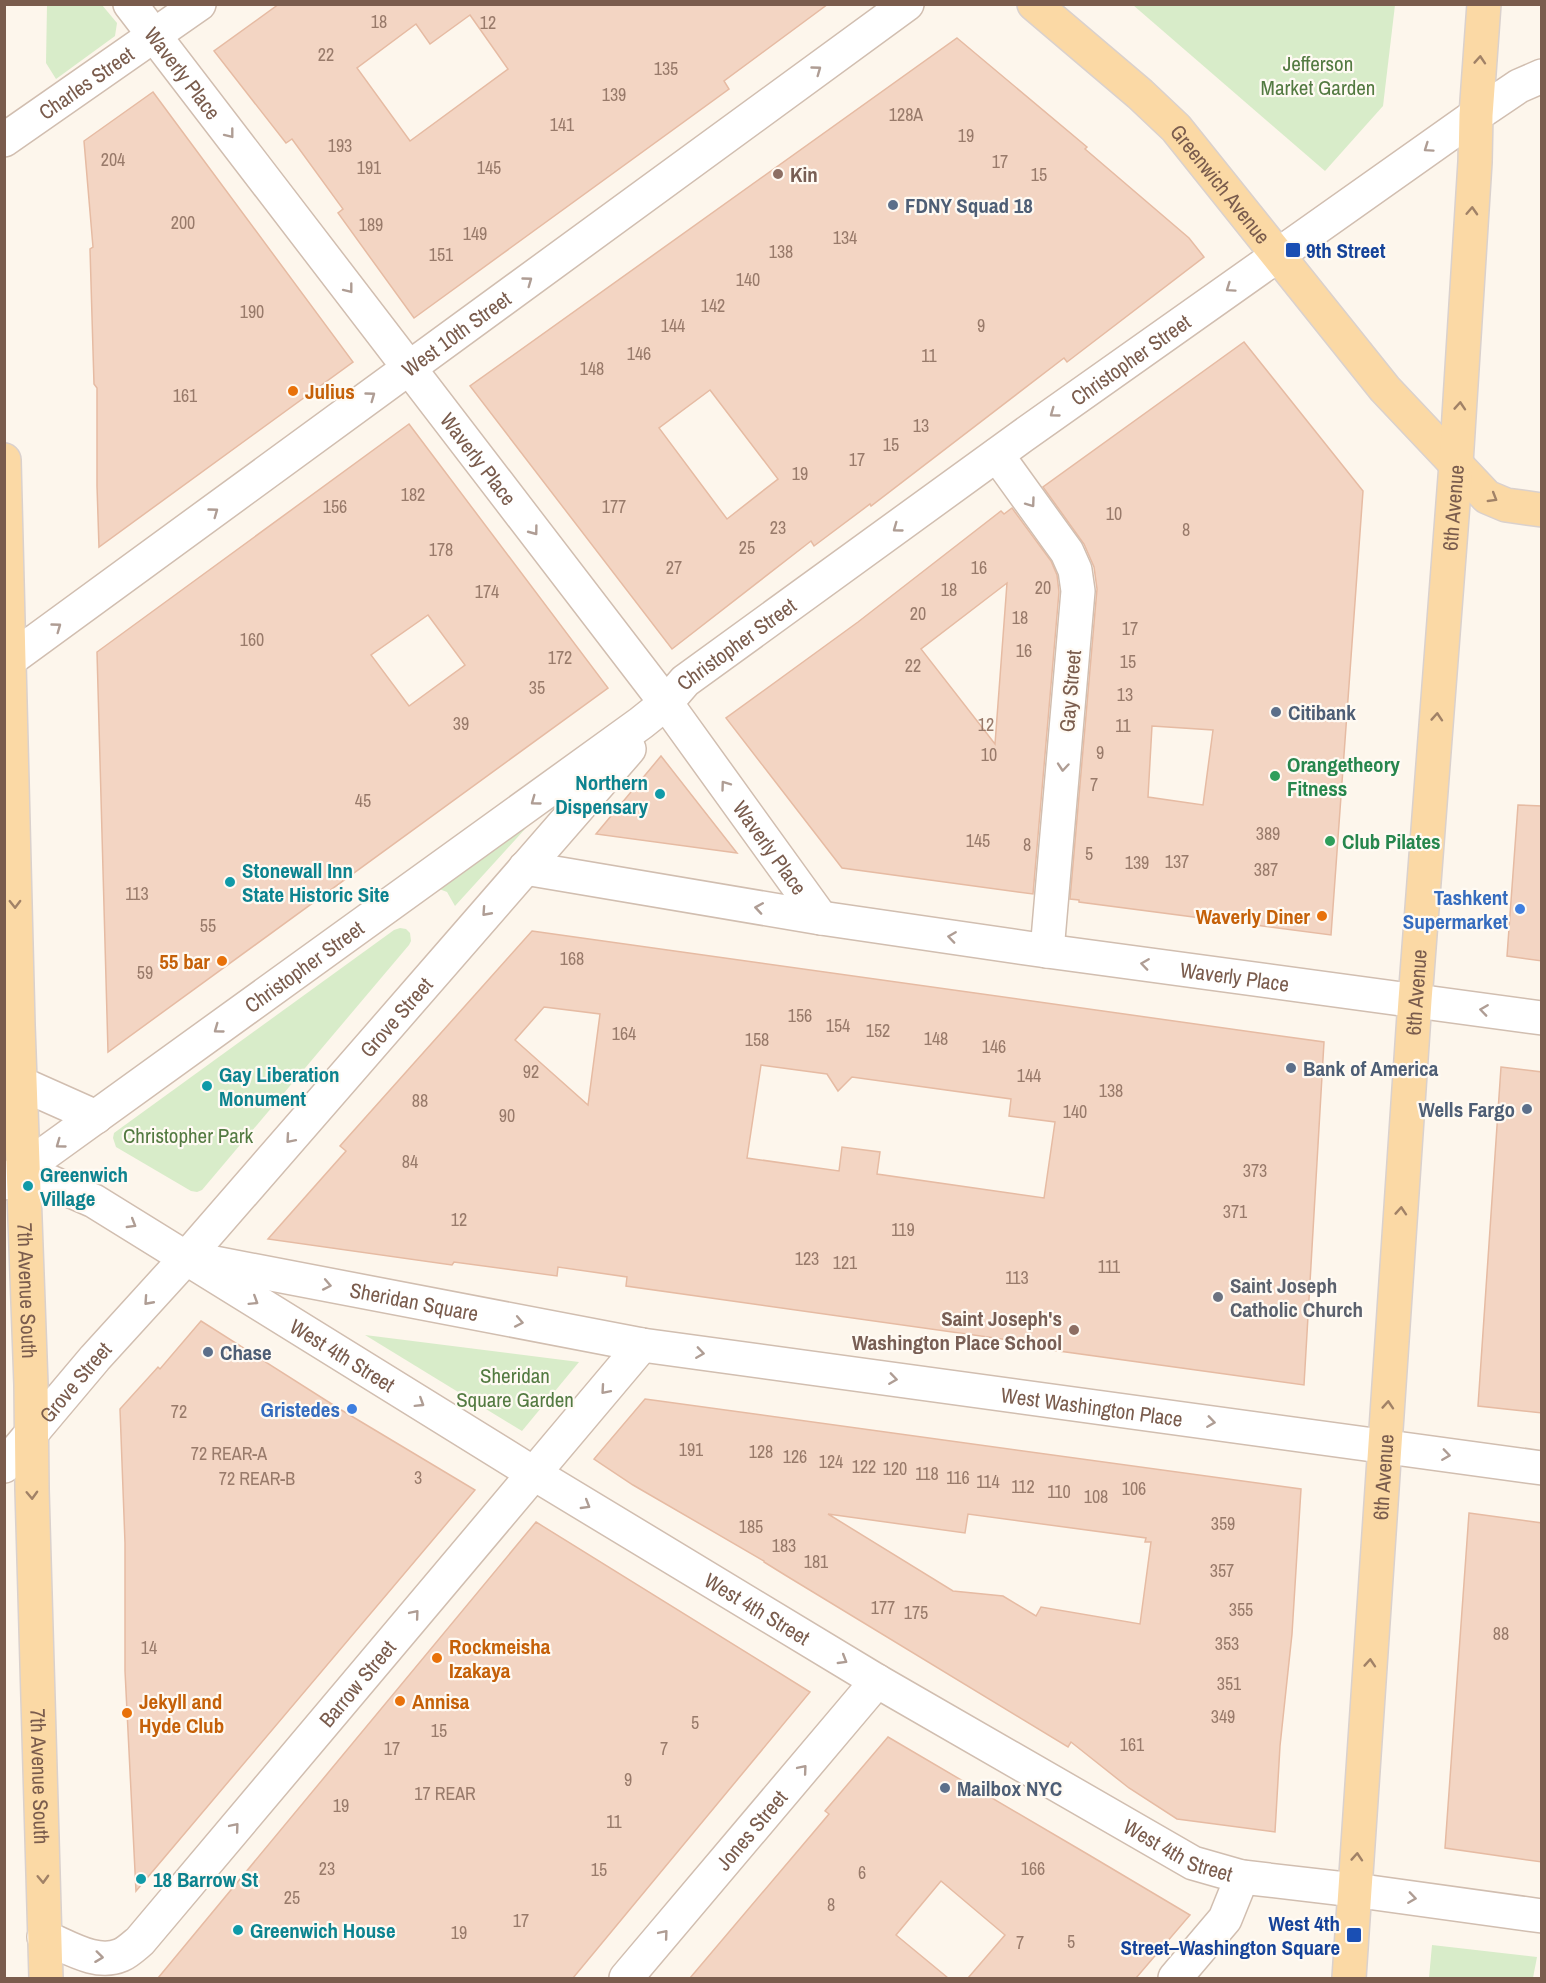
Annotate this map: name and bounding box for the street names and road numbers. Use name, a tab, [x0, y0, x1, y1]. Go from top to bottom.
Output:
street label: Waverly Place	[138, 21, 228, 125]
street label: Charles Street	[33, 39, 140, 126]
street label: Greenwich Avenue	[1164, 118, 1277, 250]
street label: West 10th Street	[396, 284, 517, 383]
street label: Christopher Street	[1064, 307, 1196, 412]
street label: Waverly Place	[434, 406, 523, 511]
street label: 6th Avenue	[1435, 464, 1470, 552]
street label: Christopher Street	[669, 591, 802, 696]
street label: Gay Street	[1052, 649, 1088, 733]
street label: Waverly Place	[726, 795, 814, 900]
street label: Christopher Street	[238, 913, 370, 1019]
street label: 6th Avenue	[1398, 948, 1433, 1036]
street label: Waverly Place	[1178, 955, 1291, 998]
street label: Grove Street	[353, 970, 439, 1063]
street label: 7th Avenue South	[11, 1222, 45, 1359]
street label: Sheridan Square	[347, 1275, 481, 1328]
street label: West 4th Street	[285, 1312, 401, 1399]
street label: Grove Street	[32, 1335, 118, 1429]
street label: West Washington Place	[999, 1380, 1184, 1433]
street label: 6th Avenue	[1365, 1433, 1400, 1521]
street label: West 4th Street	[699, 1566, 816, 1652]
street label: Barrow Street	[312, 1634, 402, 1733]
street label: 7th Avenue South	[24, 1708, 57, 1845]
street label: Jones Street	[709, 1783, 794, 1876]
street label: West 4th Street	[1118, 1812, 1236, 1888]

